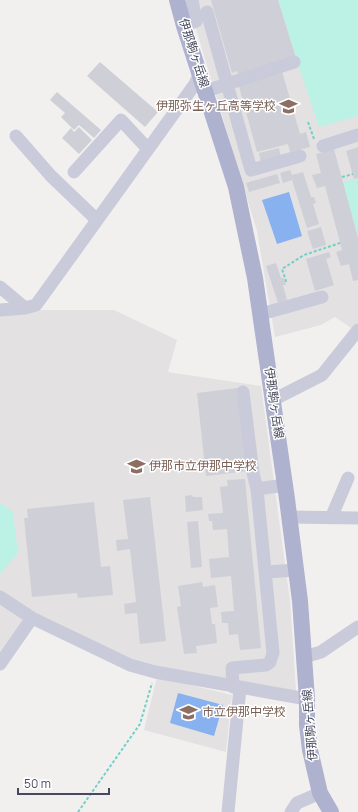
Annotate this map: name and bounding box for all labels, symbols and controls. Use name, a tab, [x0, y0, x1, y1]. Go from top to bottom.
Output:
street label: 伊那駒ヶ岳線	[175, 16, 214, 90]
school or university icon: 伊那弥生ヶ丘高等学校	[279, 96, 299, 116]
place label: 伊那弥生ヶ丘高等学校	[156, 97, 276, 114]
street label: 伊那駒ヶ岳線	[261, 366, 288, 440]
school or university icon: 伊那市立伊那中学校	[126, 456, 146, 476]
place label: 伊那市立伊那中学校	[149, 457, 257, 474]
street label: 伊那駒ヶ岳線	[298, 688, 321, 762]
school or university icon: 市立伊那中学校	[179, 702, 199, 722]
place label: 市立伊那中学校	[202, 703, 286, 720]
scale bar	[18, 770, 109, 796]
text: 50 m	[24, 775, 51, 792]

